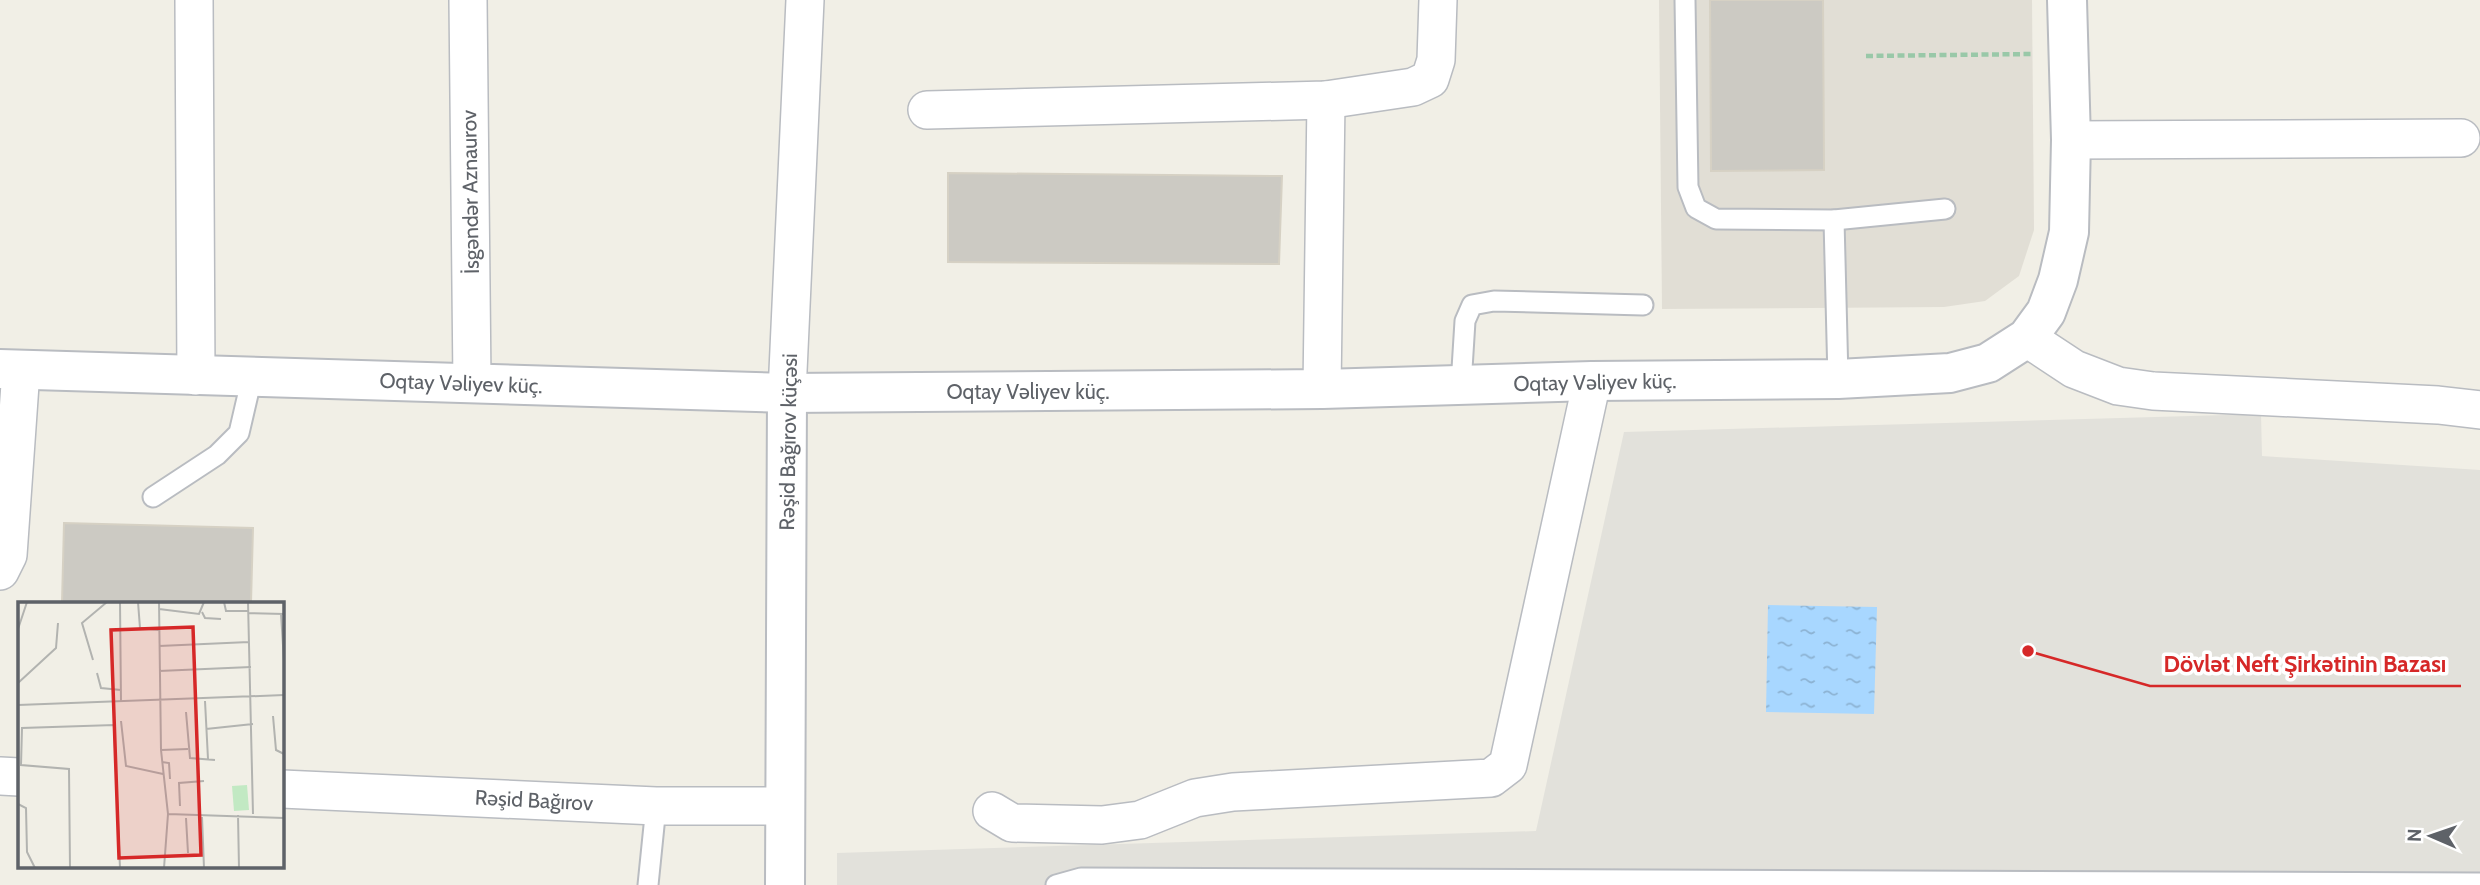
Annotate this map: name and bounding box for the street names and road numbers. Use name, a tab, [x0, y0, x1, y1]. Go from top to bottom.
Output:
street label: İsgəndər Aznaurov	[456, 109, 484, 274]
street label: Rəşid Bağırov küçəsi	[774, 353, 802, 531]
street label: Oqtay Vəliyev küç.	[379, 368, 543, 398]
street label: Oqtay Vəliyev küç.	[1513, 368, 1677, 396]
street label: Oqtay Vəliyev küç.	[946, 379, 1110, 404]
street label: Rəşid Bağırov	[474, 784, 594, 816]

